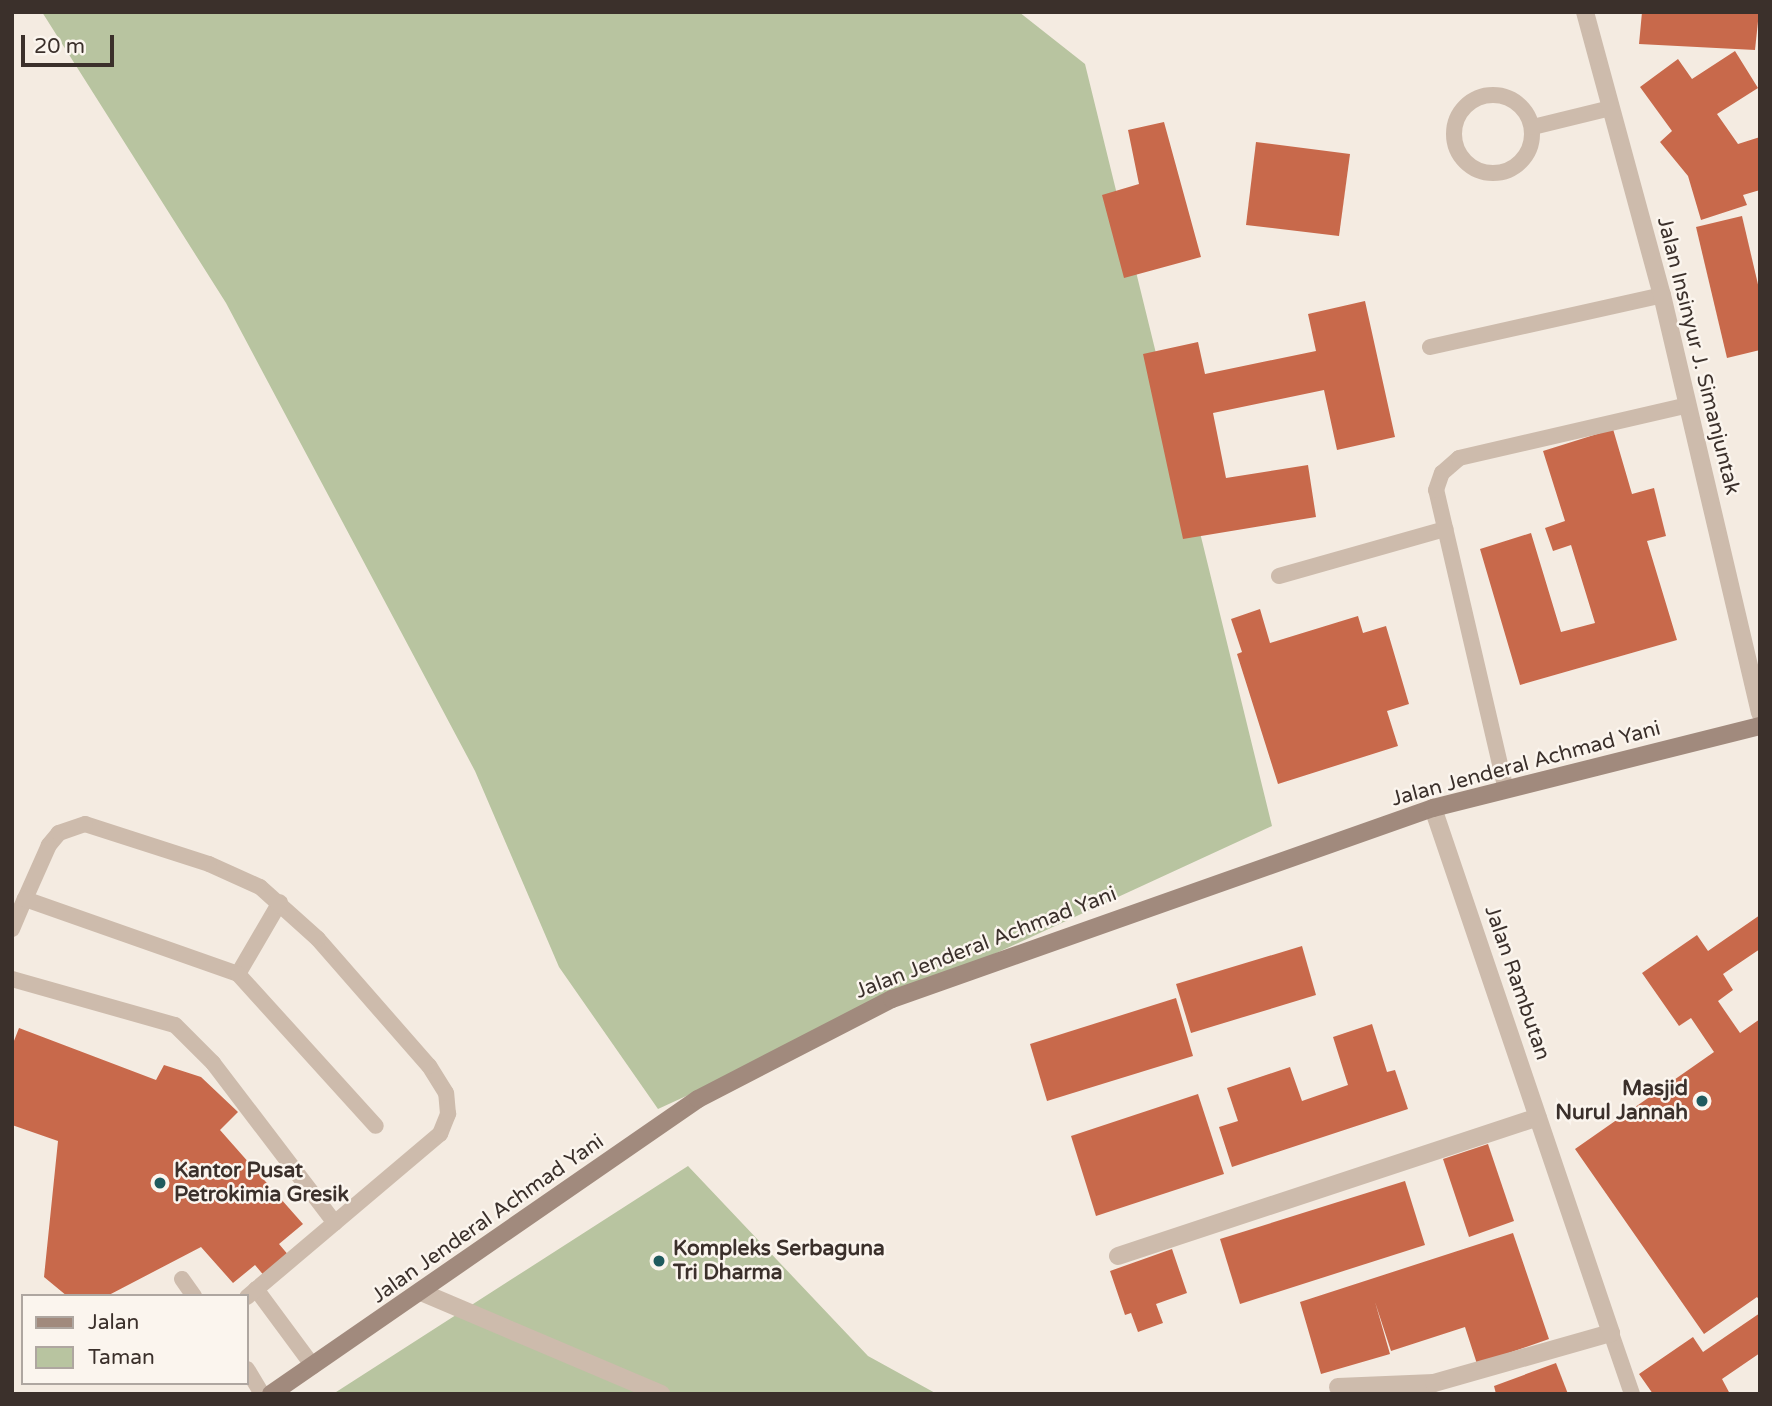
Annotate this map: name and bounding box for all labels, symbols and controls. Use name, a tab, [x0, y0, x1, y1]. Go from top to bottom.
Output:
scale bar	[24, 21, 117, 65]
text: 20 m	[34, 34, 85, 59]
street label: Jalan Insinyur J. Simanjuntak	[1651, 214, 1745, 498]
street label: Jalan Jenderal Achmad Yani	[1389, 716, 1663, 812]
street label: Jalan Jenderal Achmad Yani	[852, 881, 1120, 1005]
street label: Jalan Rambutan	[1479, 903, 1555, 1063]
place label: Masjid Nurul Jannah	[1555, 1076, 1688, 1126]
marker: Masjid Nurul Jannah	[1694, 1093, 1710, 1109]
street label: Jalan Jenderal Achmad Yani	[367, 1129, 609, 1309]
place label: Kantor Pusat Petrokimia Gresik	[174, 1158, 349, 1208]
marker: Kantor Pusat Petrokimia Gresik	[152, 1175, 168, 1191]
place label: Kompleks Serbaguna Tri Dharma	[673, 1236, 885, 1286]
marker: Kompleks Serbaguna Tri Dharma	[651, 1253, 667, 1269]
legend	[21, 1294, 248, 1385]
text: Jalan	[88, 1310, 139, 1335]
text: Taman	[88, 1345, 155, 1370]

